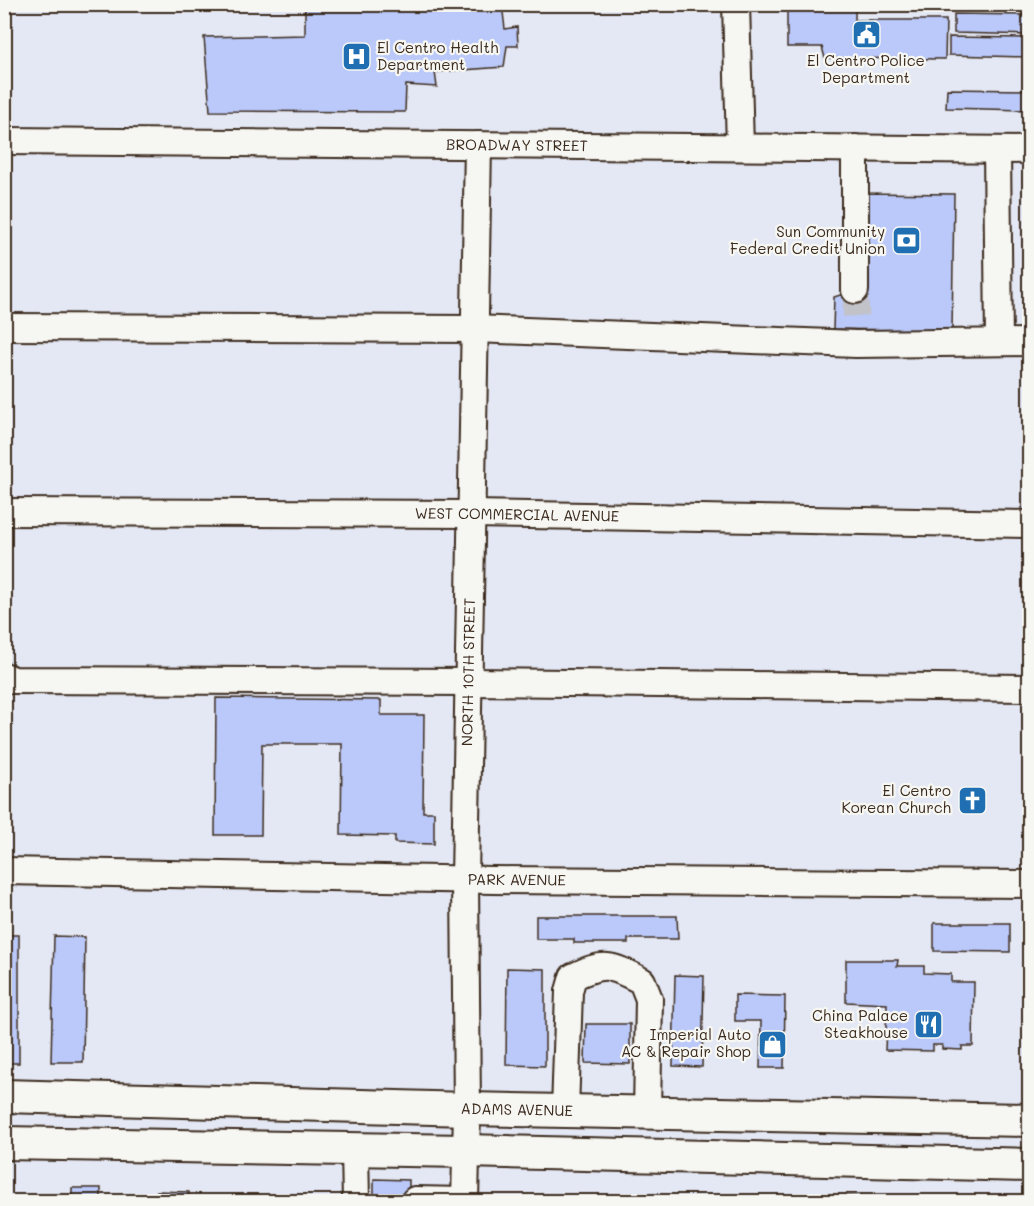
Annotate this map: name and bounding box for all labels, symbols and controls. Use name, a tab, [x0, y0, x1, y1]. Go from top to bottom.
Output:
public building icon: El Centro Police Department	[850, 18, 882, 50]
place label: El Centro Health Department	[377, 37, 498, 74]
hospital icon: El Centro Health Department	[340, 41, 372, 73]
place label: El Centro Police Department	[807, 50, 925, 87]
street label: BROADWAY STREET	[446, 134, 588, 155]
place label: Sun Community Federal Credit Union	[730, 221, 885, 258]
bank icon: Sun Community Federal Credit Union	[890, 225, 922, 257]
street label: WEST COMMERCIAL AVENUE	[415, 503, 620, 526]
street label: NORTH 10TH STREET	[456, 598, 479, 746]
place label: El Centro Korean Church	[842, 780, 951, 817]
church icon: El Centro Korean Church	[956, 784, 988, 816]
street label: PARK AVENUE	[468, 869, 566, 890]
place label: China Palace Steakhouse	[812, 1005, 908, 1042]
restaurant icon: China Palace Steakhouse	[913, 1009, 945, 1041]
place label: Imperial Auto AC & Repair Shop	[621, 1024, 751, 1061]
shop icon: Imperial Auto AC & Repair Shop	[756, 1028, 788, 1060]
street label: ADAMS AVENUE	[460, 1098, 574, 1120]

